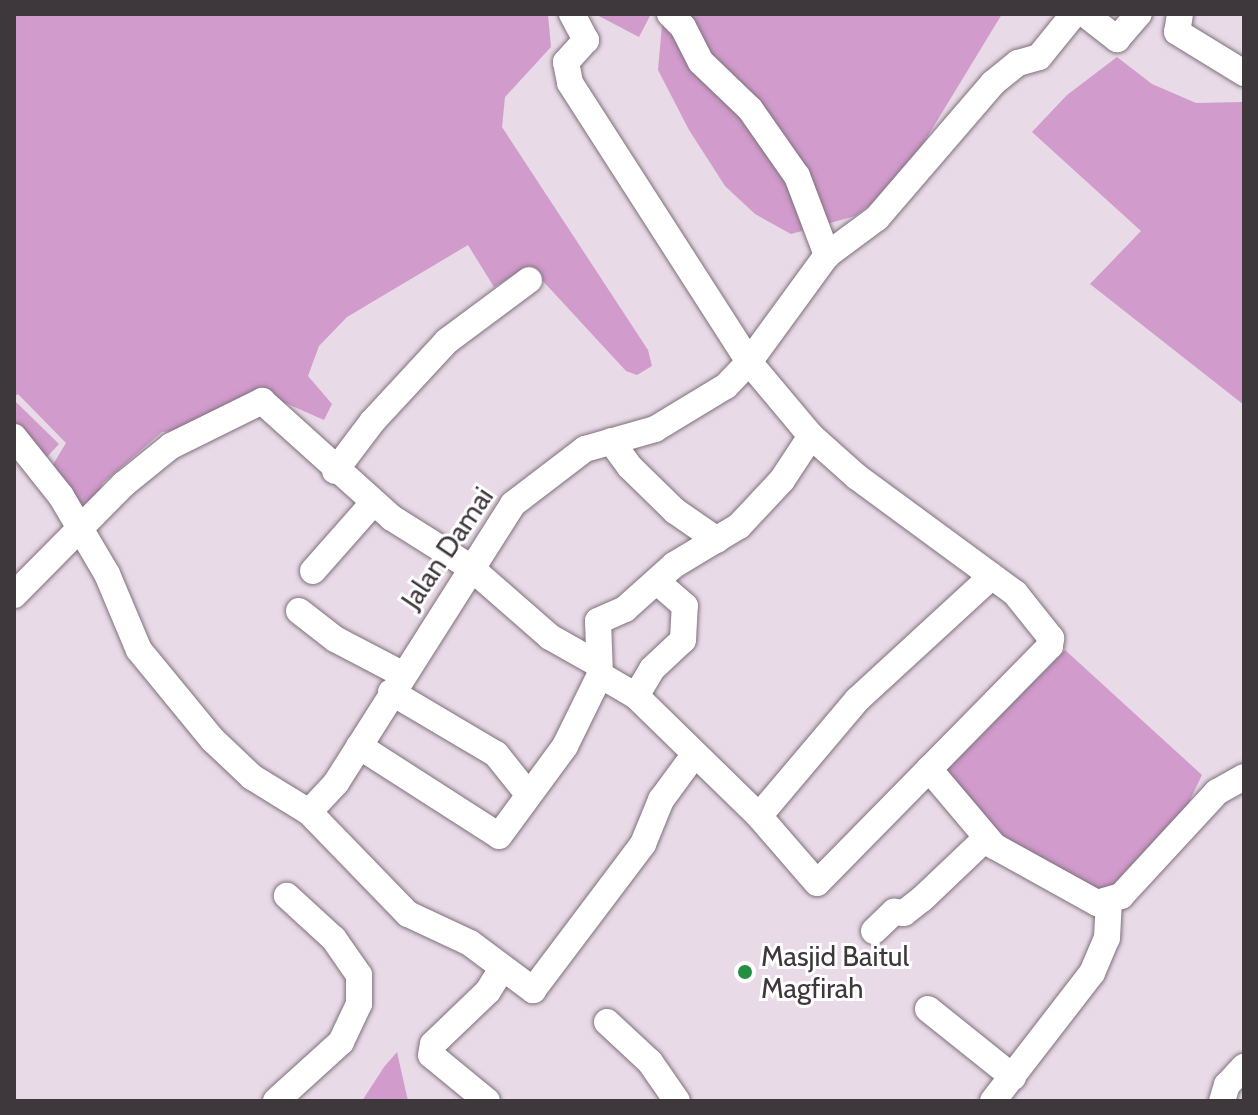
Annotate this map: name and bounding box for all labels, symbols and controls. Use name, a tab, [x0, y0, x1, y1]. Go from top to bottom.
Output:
street label: Jalan Damai	[394, 481, 500, 615]
place label: Masjid Baitul Magfirah	[761, 939, 909, 1005]
marker: Masjid Baitul Magfirah	[736, 963, 754, 981]

